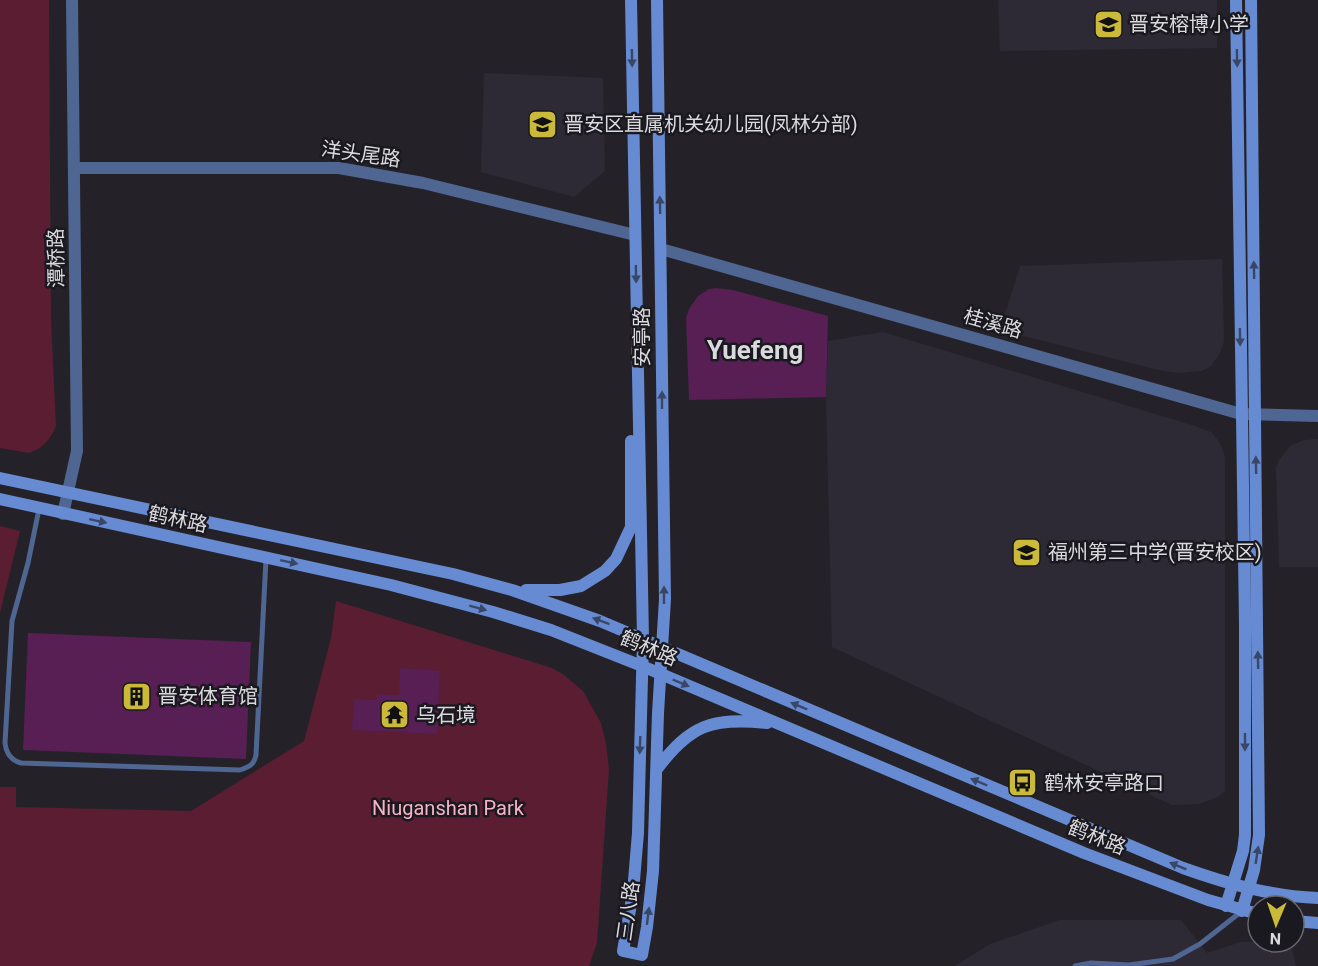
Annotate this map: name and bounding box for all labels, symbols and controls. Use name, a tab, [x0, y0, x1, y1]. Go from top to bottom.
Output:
school or university icon: 晋安榕博小学	[1092, 8, 1124, 40]
place label: 晋安榕博小学	[1129, 12, 1249, 36]
one-way arrow	[627, 49, 637, 68]
one-way arrow	[1232, 49, 1242, 68]
school or university icon: 晋安区直属机关幼儿园(凤林分部)	[527, 108, 559, 140]
place label: 晋安区直属机关幼儿园(凤林分部)	[564, 112, 858, 136]
street label: 洋头尾路	[320, 137, 402, 171]
one-way arrow	[656, 195, 665, 214]
street label: 潭桥路	[43, 228, 69, 288]
one-way arrow	[1249, 260, 1258, 279]
one-way arrow	[631, 265, 641, 284]
street label: 桂溪路	[961, 303, 1025, 343]
street label: 安亭路	[630, 307, 654, 367]
one-way arrow	[1236, 328, 1245, 347]
district label: Yuefeng	[707, 335, 803, 365]
one-way arrow	[657, 390, 667, 409]
one-way arrow	[1251, 455, 1261, 474]
street label: 鹤林路	[146, 501, 210, 537]
one-way arrow	[89, 517, 108, 526]
school or university icon: 福州第三中学(晋安校区)	[1011, 536, 1043, 568]
place label: 福州第三中学(晋安校区)	[1048, 540, 1262, 564]
one-way arrow	[279, 558, 298, 568]
one-way arrow	[659, 585, 669, 604]
one-way arrow	[469, 604, 487, 613]
one-way arrow	[591, 616, 609, 626]
street label: 鹤林路	[617, 625, 681, 671]
one-way arrow	[1253, 650, 1263, 669]
one-way arrow	[672, 678, 690, 688]
building icon: 晋安体育馆	[121, 680, 153, 712]
place label: 晋安体育馆	[158, 684, 258, 708]
temple icon: 乌石境	[379, 699, 411, 731]
one-way arrow	[790, 701, 808, 711]
place label: 乌石境	[416, 703, 476, 727]
one-way arrow	[1240, 733, 1250, 752]
one-way arrow	[636, 736, 645, 755]
bus stop icon: 鹤林安亭路口	[1007, 767, 1039, 799]
place label: 鹤林安亭路口	[1044, 771, 1164, 795]
one-way arrow	[970, 777, 988, 786]
park label: Niuganshan Park	[372, 796, 525, 820]
street label: 鹤林路	[1065, 815, 1129, 859]
one-way arrow	[1252, 845, 1261, 864]
one-way arrow	[1169, 861, 1187, 870]
street label: 三八路	[612, 880, 644, 942]
north arrow	[1246, 894, 1306, 954]
one-way arrow	[644, 907, 653, 926]
text: N	[1270, 929, 1281, 948]

